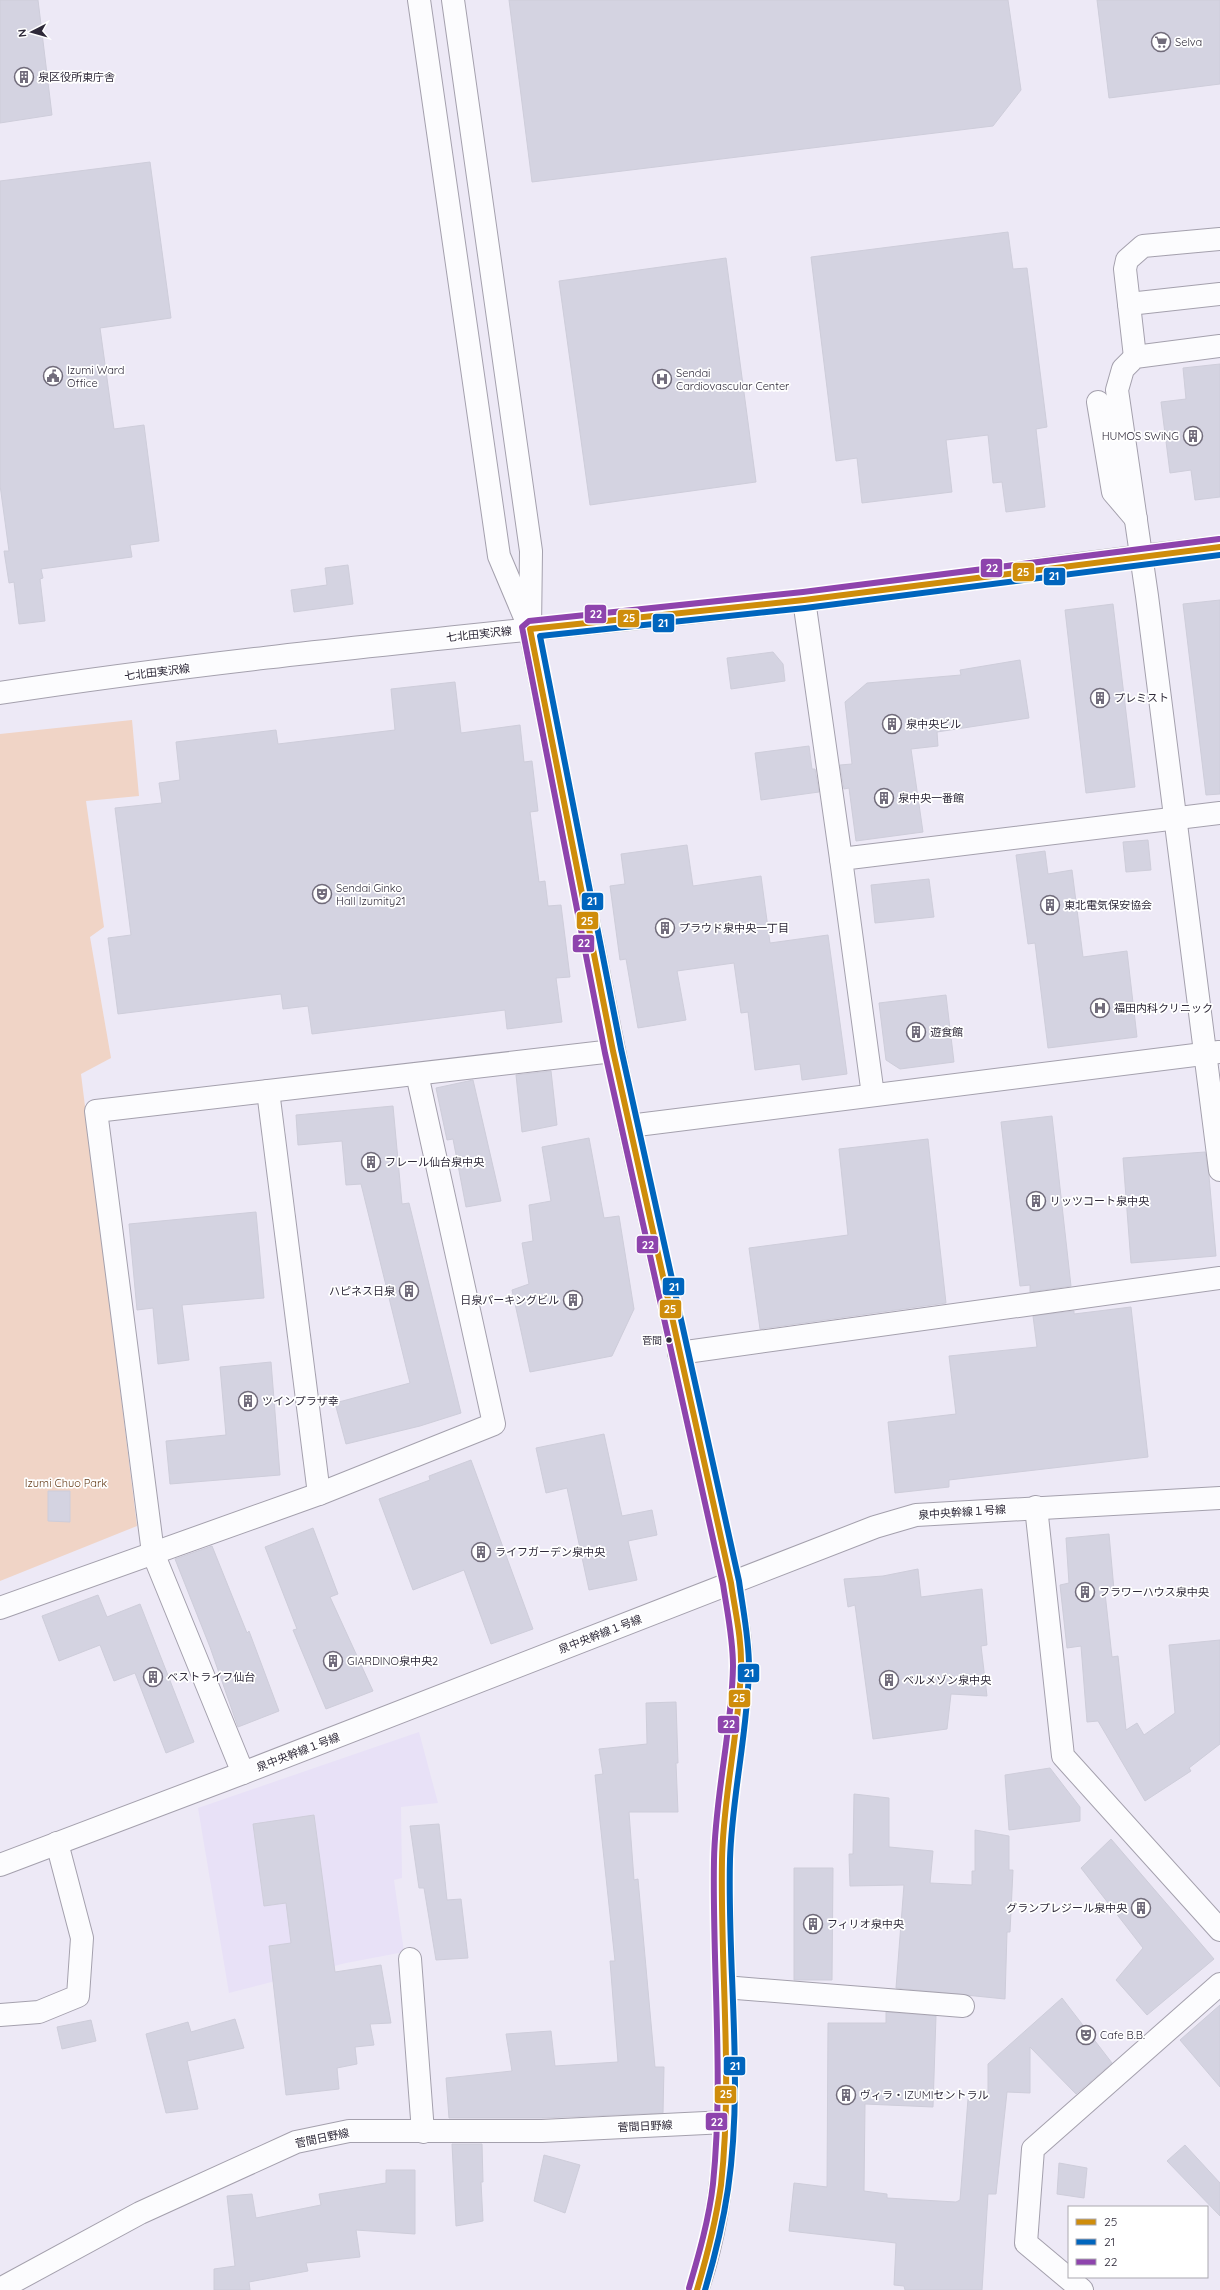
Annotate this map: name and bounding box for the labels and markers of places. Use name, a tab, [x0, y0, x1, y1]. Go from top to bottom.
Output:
supermarket icon: Selva	[1150, 31, 1172, 53]
place label: Selva	[1175, 35, 1202, 49]
building icon: 泉区役所東庁舎	[13, 66, 35, 88]
place label: 泉区役所東庁舎	[38, 70, 115, 84]
place label: Izumi Ward Office	[67, 363, 125, 390]
public building icon: Izumi Ward Office	[42, 365, 64, 387]
place label: Sendai Cardiovascular Center	[676, 366, 790, 393]
hospital icon: Sendai Cardiovascular Center	[651, 368, 673, 390]
building icon: HUMOS SWiNG	[1182, 425, 1204, 447]
place label: HUMOS SWiNG	[1102, 429, 1179, 443]
building icon: プレミスト	[1089, 687, 1111, 709]
place label: プレミスト	[1114, 691, 1169, 705]
building icon: 泉中央ビル	[881, 713, 903, 735]
place label: 泉中央ビル	[906, 717, 961, 731]
building icon: 泉中央一番館	[873, 787, 895, 809]
place label: 泉中央一番館	[898, 791, 964, 805]
place label: Sendai Ginko Hall Izumity21	[336, 881, 405, 908]
theatre icon: Sendai Ginko Hall Izumity21	[311, 883, 333, 905]
building icon: 東北電気保安協会	[1039, 894, 1061, 916]
place label: 東北電気保安協会	[1064, 898, 1152, 912]
building icon: プラウド泉中央一丁目	[654, 917, 676, 939]
place label: プラウド泉中央一丁目	[679, 921, 789, 935]
hospital icon: 福田内科クリニック	[1089, 997, 1111, 1019]
place label: 福田内科クリニック	[1114, 1001, 1213, 1015]
building icon: 遊食館	[905, 1021, 927, 1043]
place label: 遊食館	[930, 1025, 963, 1039]
building icon: フレール仙台泉中央	[360, 1151, 382, 1173]
place label: フレール仙台泉中央	[385, 1155, 485, 1169]
building icon: リッツコート泉中央	[1025, 1190, 1047, 1212]
place label: リッツコート泉中央	[1050, 1194, 1150, 1208]
building icon: ハピネス日泉	[398, 1280, 420, 1302]
place label: ハピネス日泉	[329, 1284, 396, 1298]
building icon: 日泉パーキングビル	[562, 1289, 584, 1311]
place label: 日泉パーキングビル	[460, 1293, 559, 1307]
place label: 菅間	[642, 1334, 662, 1347]
marker: 菅間	[664, 1335, 674, 1345]
building icon: ツインプラザ幸	[237, 1390, 259, 1412]
place label: ツインプラザ幸	[262, 1394, 339, 1408]
building icon: ライフガーデン泉中央	[470, 1541, 492, 1563]
place label: ライフガーデン泉中央	[495, 1545, 606, 1559]
building icon: フラワーハウス泉中央	[1074, 1581, 1096, 1603]
place label: フラワーハウス泉中央	[1099, 1585, 1210, 1599]
building icon: GIARDINO泉中央2	[322, 1650, 344, 1672]
place label: GIARDINO泉中央2	[347, 1654, 438, 1668]
building icon: ベストライフ仙台	[142, 1666, 164, 1688]
building icon: ベルメゾン泉中央	[878, 1669, 900, 1691]
place label: ベストライフ仙台	[167, 1670, 255, 1684]
place label: ベルメゾン泉中央	[903, 1673, 992, 1687]
building icon: グランプレジール泉中央	[1130, 1897, 1152, 1919]
place label: グランプレジール泉中央	[1006, 1901, 1128, 1915]
building icon: フィリオ泉中央	[802, 1913, 824, 1935]
place label: フィリオ泉中央	[827, 1917, 905, 1931]
theatre icon: Cafe B.B.	[1075, 2024, 1097, 2046]
place label: Cafe B.B.	[1100, 2028, 1145, 2042]
building icon: ヴィラ・IZUMIセントラル	[835, 2084, 857, 2106]
place label: ヴィラ・IZUMIセントラル	[860, 2088, 989, 2102]

